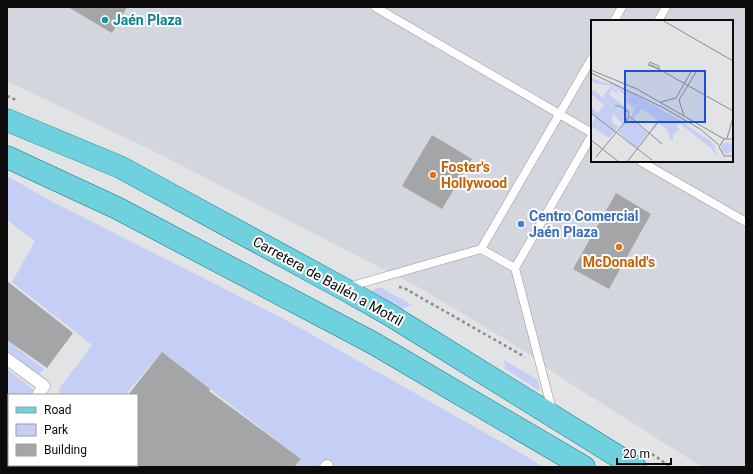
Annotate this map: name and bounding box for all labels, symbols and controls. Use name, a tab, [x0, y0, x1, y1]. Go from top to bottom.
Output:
place label: Jaén Plaza	[113, 12, 183, 28]
marker: Jaén Plaza	[100, 15, 110, 25]
inset map	[591, 20, 733, 162]
place label: Foster's Hollywood	[441, 159, 507, 191]
marker: Foster's Hollywood	[428, 170, 438, 180]
place label: Centro Comercial Jaén Plaza	[529, 208, 639, 240]
marker: Centro Comercial Jaén Plaza	[516, 219, 526, 229]
street label: Carretera de Bailén a Motril	[250, 233, 406, 329]
marker: McDonald's	[614, 242, 624, 252]
place label: McDonald's	[583, 254, 655, 270]
legend	[8, 394, 138, 466]
text: Road	[44, 403, 72, 417]
text: Park	[44, 423, 69, 437]
scale bar	[617, 440, 671, 466]
text: Building	[44, 443, 87, 457]
text: 20 m	[623, 447, 650, 461]

